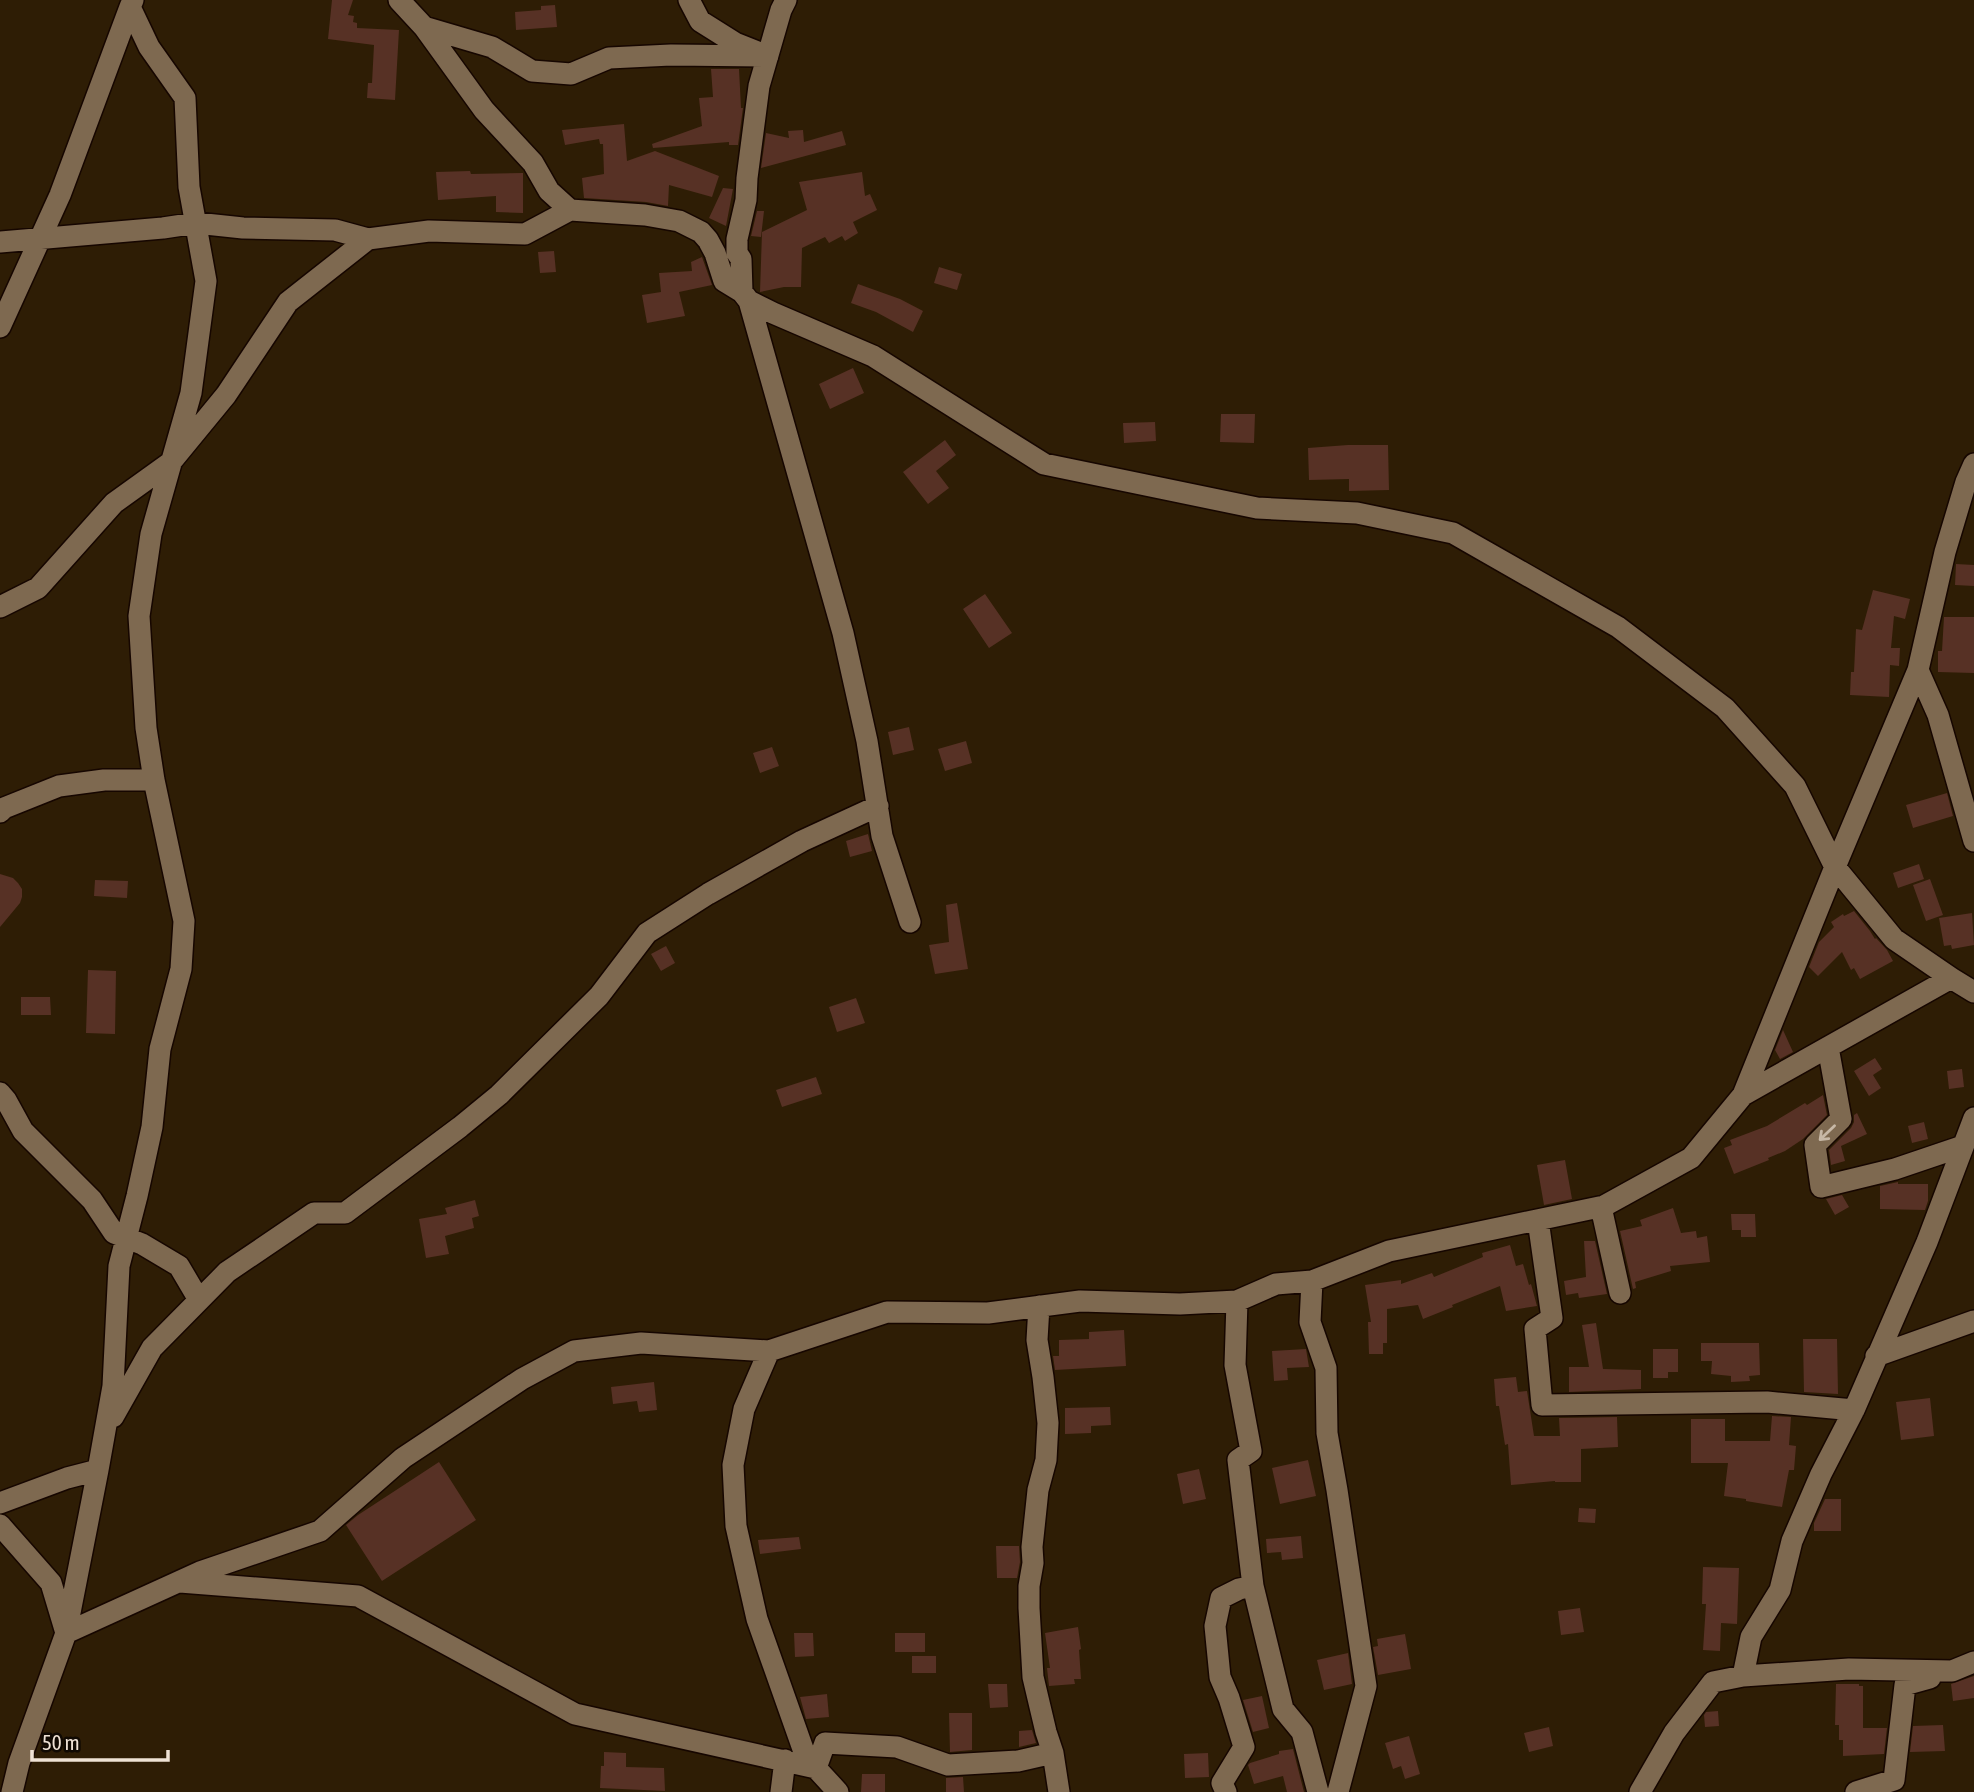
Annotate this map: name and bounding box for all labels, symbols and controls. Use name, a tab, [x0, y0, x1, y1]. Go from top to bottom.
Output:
one-way arrow	[1819, 1124, 1836, 1141]
scale bar	[32, 1718, 168, 1762]
text: 50 m	[42, 1730, 80, 1754]

